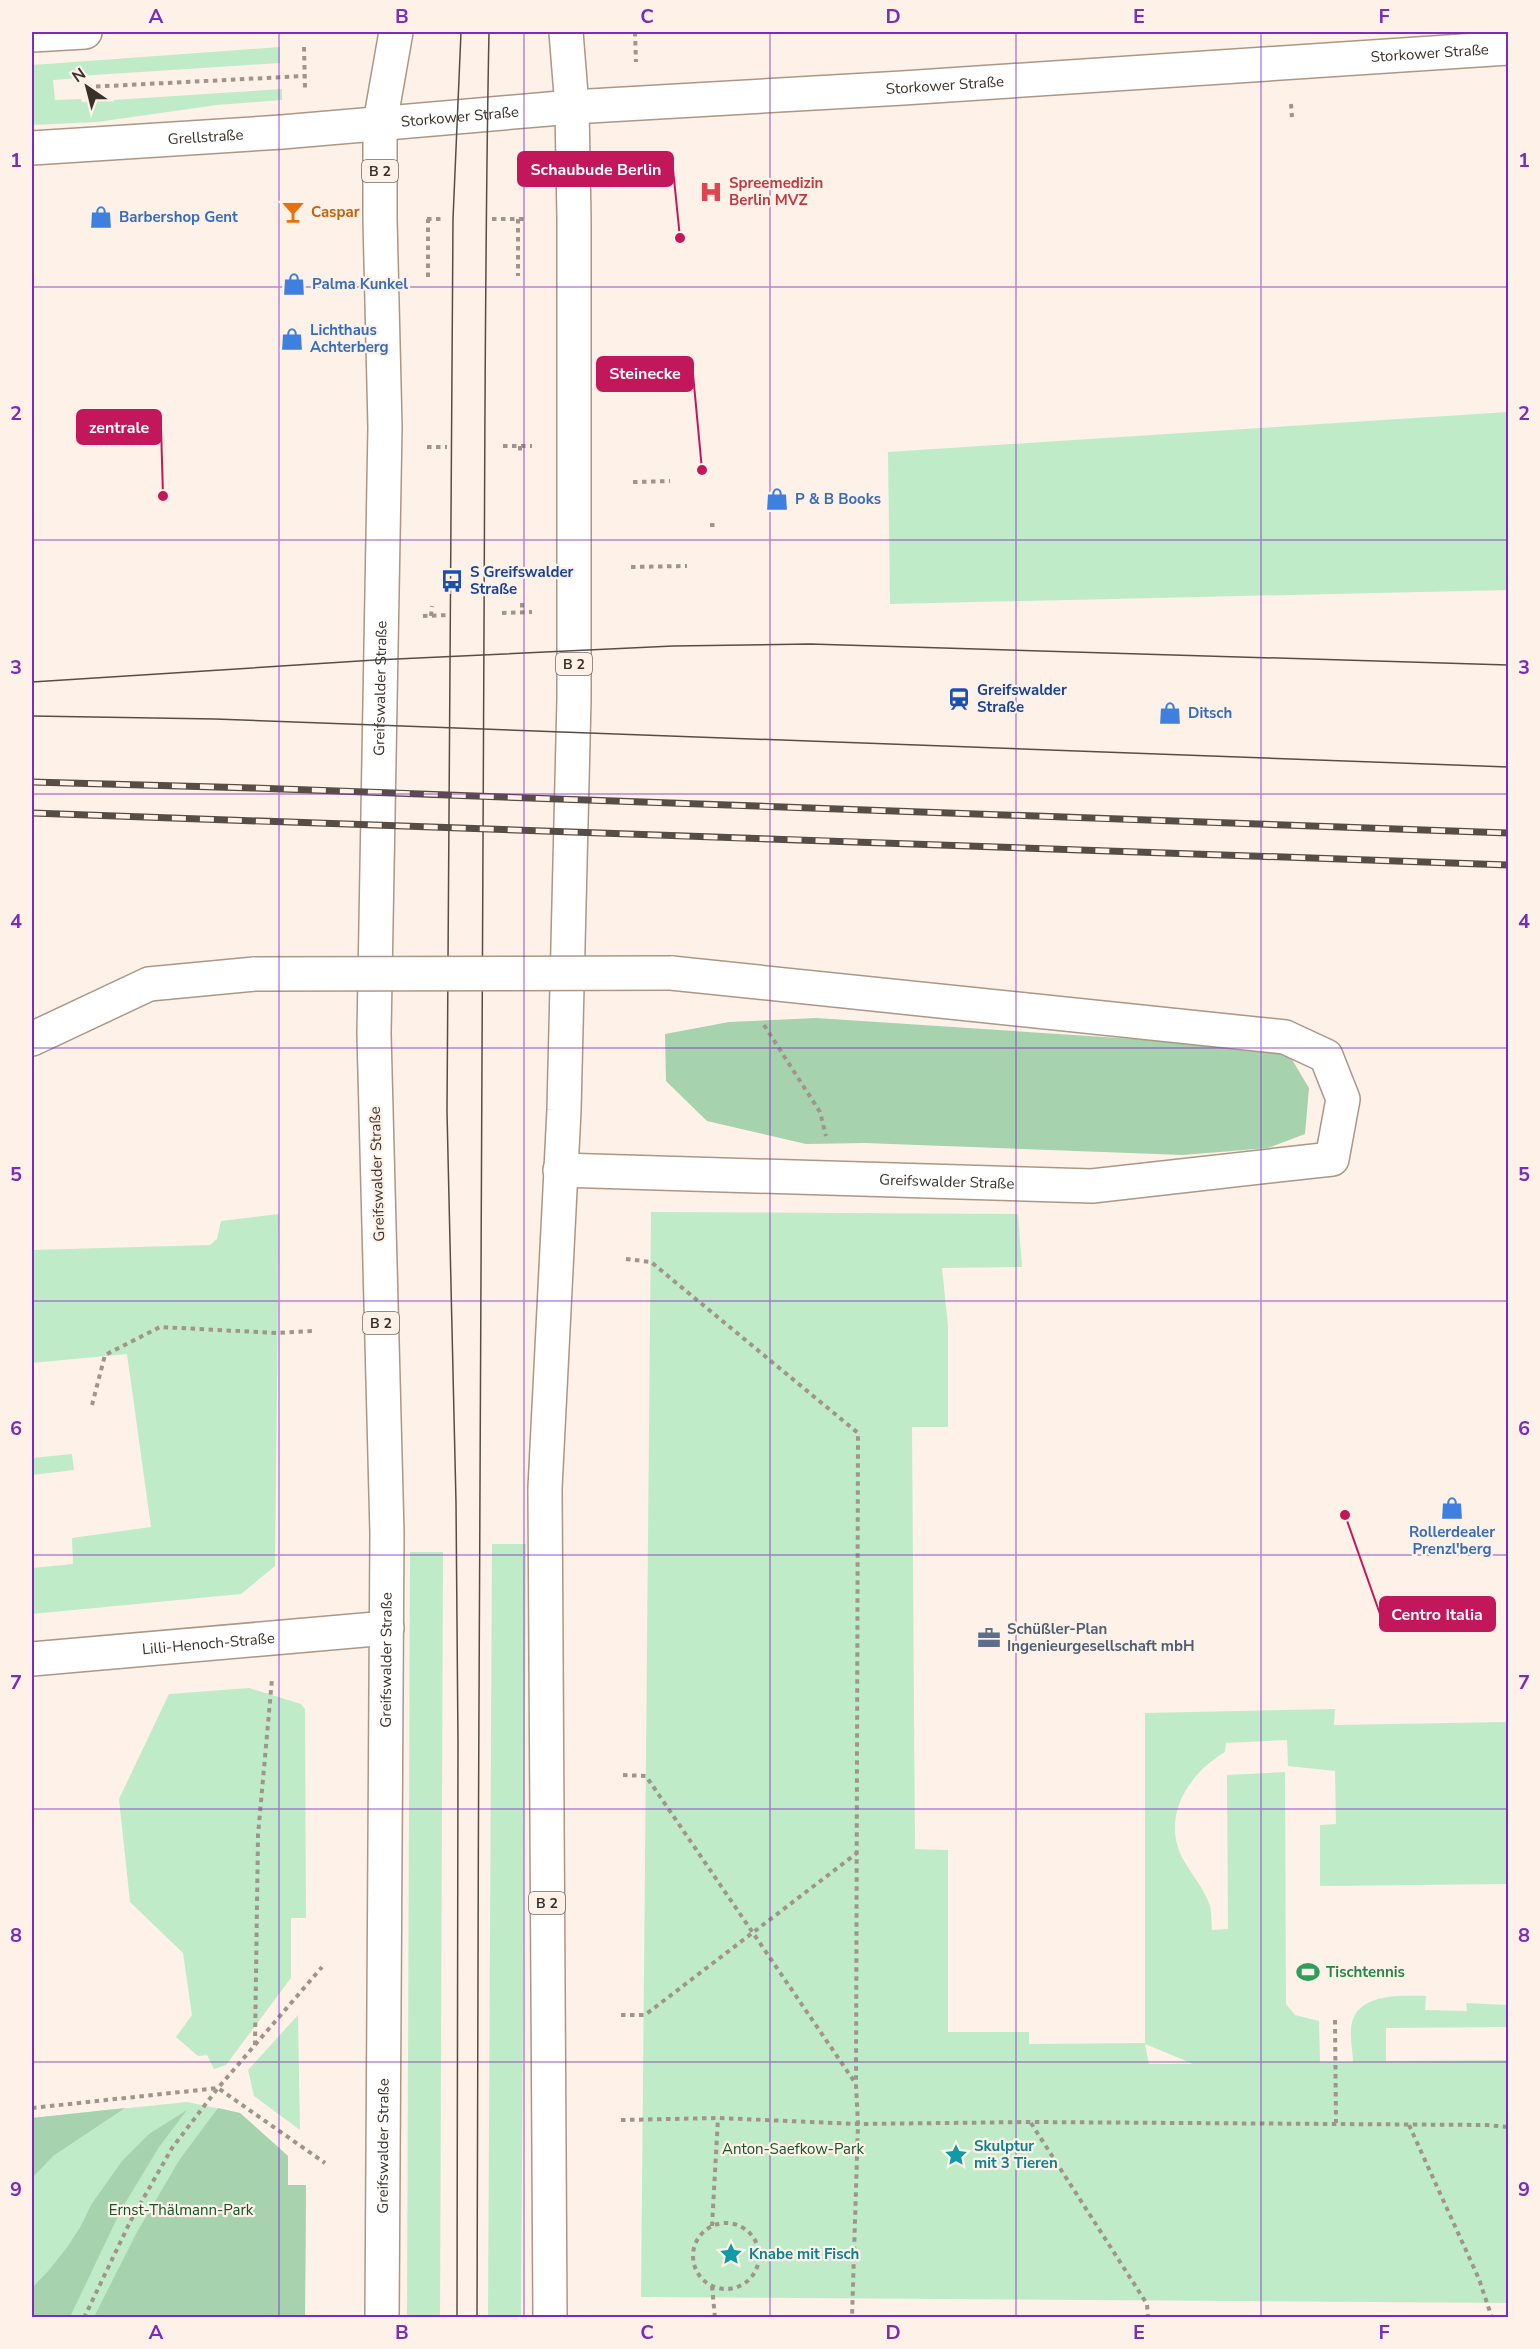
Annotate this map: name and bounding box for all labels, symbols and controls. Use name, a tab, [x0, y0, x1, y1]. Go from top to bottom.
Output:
text: A	[149, 3, 164, 30]
text: B	[395, 3, 409, 30]
text: C	[640, 3, 654, 30]
text: D	[885, 3, 901, 30]
text: E	[1133, 3, 1145, 30]
text: F	[1378, 3, 1390, 30]
street label: Storkower Straße	[1370, 39, 1489, 67]
north arrow	[57, 57, 117, 117]
text: N	[68, 63, 90, 88]
street label: Storkower Straße	[885, 71, 1004, 99]
street label: Storkower Straße	[400, 102, 520, 132]
street label: Grellstraße	[167, 124, 244, 149]
text: 1	[10, 147, 22, 174]
text: 1	[1518, 147, 1530, 174]
callout: Schaubude Berlin	[518, 152, 673, 186]
text: Schaubude Berlin	[531, 159, 661, 181]
road number: B 2	[362, 160, 398, 182]
place label: Spreemedizin Berlin MVZ	[729, 173, 823, 210]
hospital icon: Spreemedizin Berlin MVZ	[698, 179, 724, 205]
bar icon: Caspar	[280, 199, 306, 225]
place label: Caspar	[311, 202, 360, 222]
shop icon: Barbershop Gent	[88, 204, 114, 230]
place label: Barbershop Gent	[119, 207, 238, 227]
shop icon: Palma Kunkel	[281, 271, 307, 297]
place label: Palma Kunkel	[312, 274, 408, 294]
place label: Lichthaus Achterberg	[310, 320, 389, 357]
shop icon: Lichthaus Achterberg	[279, 326, 305, 352]
callout: Steinecke	[597, 357, 693, 391]
text: Steinecke	[609, 363, 681, 385]
text: 2	[10, 400, 22, 427]
text: 2	[1518, 400, 1530, 427]
callout: zentrale	[77, 410, 161, 444]
text: zentrale	[89, 417, 149, 439]
shop icon: P & B Books	[764, 486, 790, 512]
place label: P & B Books	[795, 489, 881, 509]
place label: S Greifswalder Straße	[470, 562, 574, 599]
bus stop icon: S Greifswalder Straße	[439, 568, 465, 594]
street label: Greifswalder Straße	[369, 620, 391, 756]
road number: B 2	[556, 653, 592, 675]
text: 3	[10, 654, 22, 681]
text: 3	[1518, 654, 1530, 681]
place label: Greifswalder Straße	[977, 680, 1067, 717]
station icon: Greifswalder Straße	[946, 686, 972, 712]
shop icon: Ditsch	[1157, 700, 1183, 726]
place label: Ditsch	[1188, 703, 1232, 723]
text: 4	[10, 908, 22, 935]
text: 4	[1518, 908, 1530, 935]
street label: Greifswalder Straße	[365, 1106, 389, 1242]
text: 5	[10, 1161, 22, 1188]
text: 5	[1518, 1161, 1530, 1188]
street label: Greifswalder Straße	[879, 1170, 1015, 1194]
road number: B 2	[363, 1312, 399, 1334]
text: 6	[10, 1415, 22, 1442]
text: 6	[1518, 1415, 1530, 1442]
shop icon: Rollerdealer Prenzl'berg	[1439, 1495, 1465, 1521]
place label: Rollerdealer Prenzl'berg	[1409, 1522, 1495, 1559]
street label: Greifswalder Straße	[376, 1592, 397, 1728]
callout: Centro Italia	[1380, 1597, 1495, 1631]
text: Centro Italia	[1391, 1604, 1483, 1626]
place label: Schüßler-Plan Ingenieurgesellschaft mbH	[1007, 1619, 1194, 1656]
office icon: Schüßler-Plan Ingenieurgesellschaft mbH	[976, 1625, 1002, 1651]
street label: Lilli-Henoch-Straße	[141, 1628, 276, 1659]
text: 7	[10, 1669, 22, 1696]
text: 7	[1518, 1669, 1530, 1696]
road number: B 2	[529, 1892, 565, 1914]
text: 8	[10, 1922, 22, 1949]
text: 8	[1518, 1922, 1530, 1949]
sports icon: Tischtennis	[1295, 1959, 1321, 1985]
place label: Tischtennis	[1326, 1962, 1405, 1982]
street label: Greifswalder Straße	[373, 2078, 394, 2214]
place label: Skulptur mit 3 Tieren	[974, 2136, 1058, 2173]
park label: Anton-Saefkow-Park	[722, 2139, 864, 2159]
place icon: Skulptur mit 3 Tieren	[943, 2142, 969, 2168]
text: 9	[10, 2176, 22, 2203]
text: 9	[1518, 2176, 1530, 2203]
park label: Ernst-Thälmann-Park	[109, 2200, 254, 2220]
place icon: Knabe mit Fisch	[718, 2241, 744, 2267]
place label: Knabe mit Fisch	[749, 2244, 859, 2264]
text: A	[149, 2319, 164, 2346]
text: B	[395, 2319, 409, 2346]
text: C	[640, 2319, 654, 2346]
text: D	[885, 2319, 901, 2346]
text: E	[1133, 2319, 1145, 2346]
text: F	[1378, 2319, 1390, 2346]

